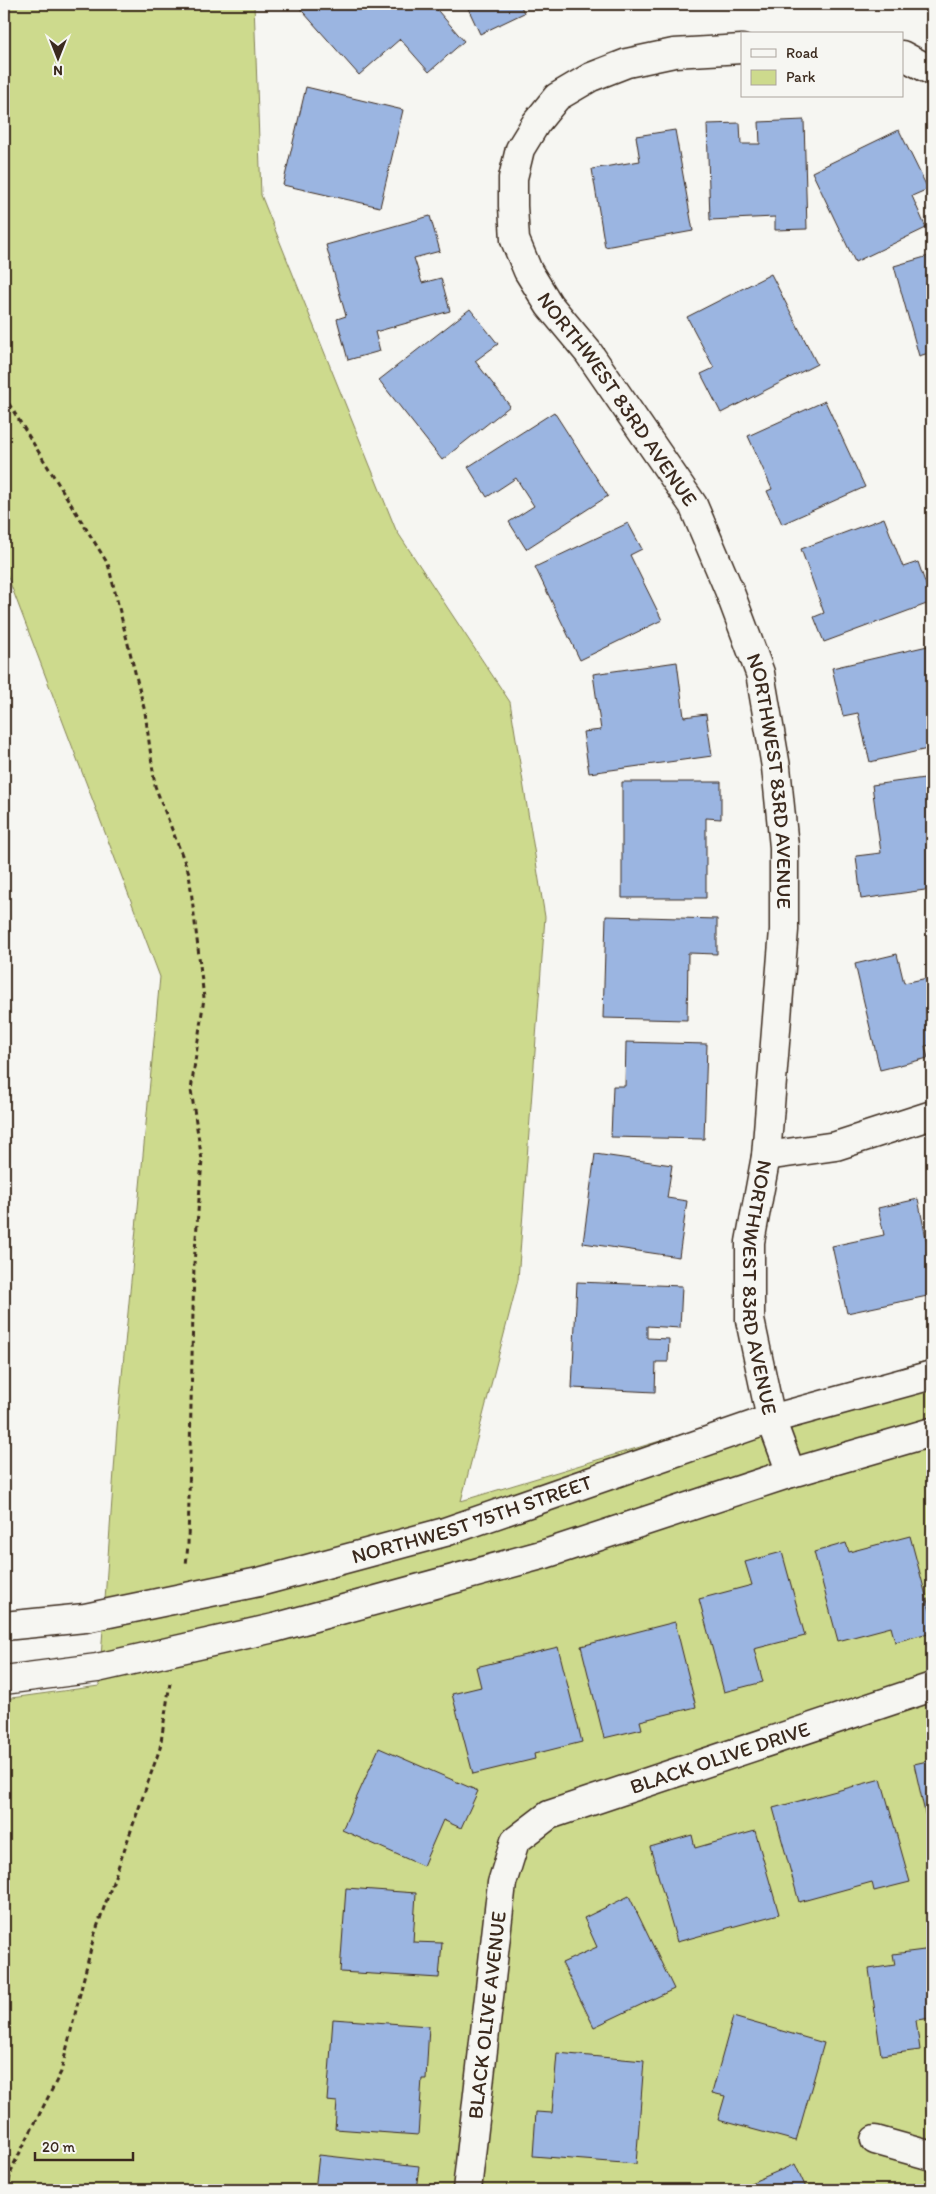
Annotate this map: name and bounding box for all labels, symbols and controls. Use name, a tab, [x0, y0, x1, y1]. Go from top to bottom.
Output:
north arrow	[32, 32, 82, 82]
legend	[741, 32, 904, 98]
text: Road	[786, 44, 819, 62]
text: N	[53, 62, 63, 79]
text: Park	[786, 68, 816, 86]
street label: NORTHWEST 83RD AVENUE	[532, 287, 703, 511]
street label: NORTHWEST 83RD AVENUE	[742, 650, 797, 909]
street label: NORTHWEST 83RD AVENUE	[738, 1158, 783, 1417]
street label: NORTHWEST 75TH STREET	[349, 1469, 595, 1569]
street label: BLACK OLIVE DRIVE	[627, 1716, 813, 1799]
street label: BLACK OLIVE AVENUE	[462, 1910, 511, 2120]
scale bar	[35, 2129, 132, 2161]
text: 20 m	[42, 2138, 76, 2156]

